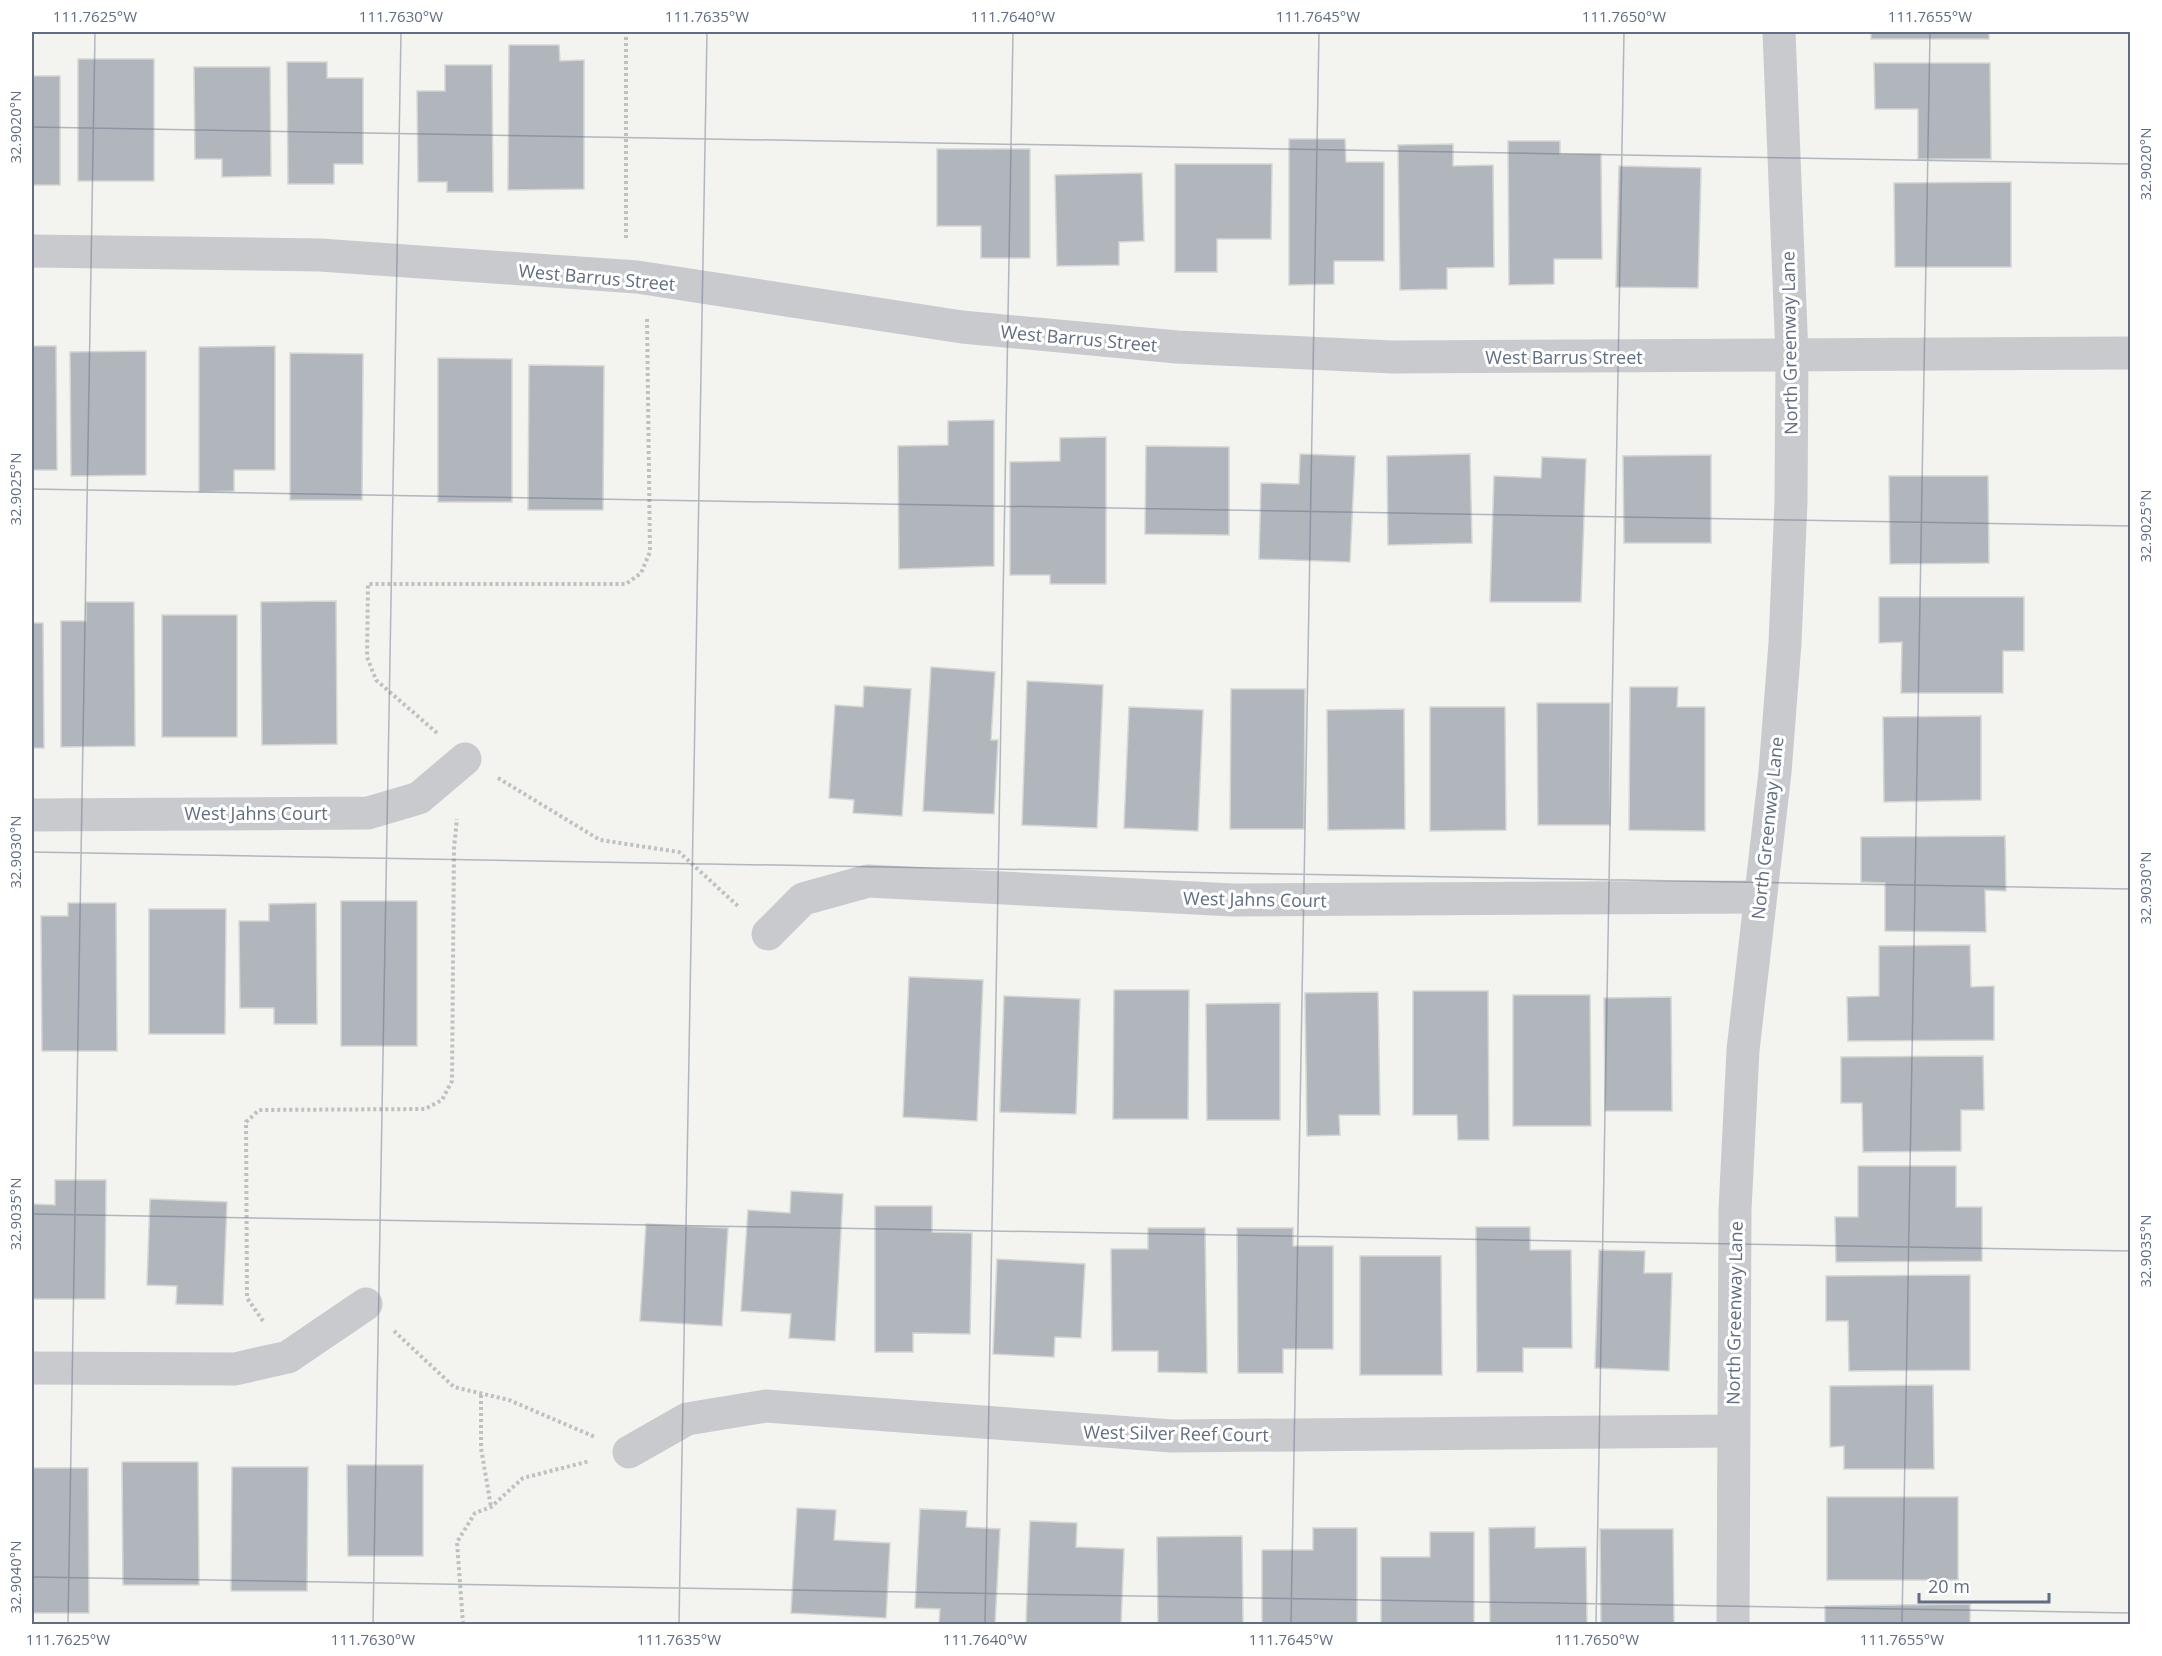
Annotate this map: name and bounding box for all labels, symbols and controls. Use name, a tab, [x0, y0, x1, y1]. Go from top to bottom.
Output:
text: 111.7625°W	[53, 6, 137, 26]
text: 111.7630°W	[359, 6, 443, 26]
text: 111.7635°W	[665, 6, 749, 26]
text: 111.7640°W	[971, 6, 1055, 26]
text: 111.7645°W	[1276, 6, 1360, 26]
text: 111.7650°W	[1582, 6, 1666, 26]
text: 111.7655°W	[1888, 6, 1972, 26]
text: 32.9020°N	[5, 90, 25, 164]
text: 32.9020°N	[2135, 127, 2155, 201]
street label: North Greenway Lane	[1775, 251, 1803, 435]
street label: West Barrus Street	[518, 258, 676, 296]
street label: West Barrus Street	[1000, 319, 1158, 357]
street label: West Barrus Street	[1485, 345, 1643, 369]
text: 32.9025°N	[5, 452, 25, 526]
text: 32.9025°N	[2135, 489, 2155, 563]
street label: North Greenway Lane	[1745, 735, 1789, 921]
street label: West Jahns Court	[184, 801, 328, 825]
text: 32.9030°N	[5, 815, 25, 889]
text: 32.9030°N	[2135, 851, 2155, 925]
street label: West Jahns Court	[1183, 886, 1327, 912]
text: 32.9035°N	[5, 1177, 25, 1251]
text: 32.9035°N	[2135, 1214, 2155, 1288]
street label: North Greenway Lane	[1720, 1221, 1748, 1405]
street label: West Silver Reef Court	[1083, 1419, 1269, 1447]
text: 32.9040°N	[5, 1540, 25, 1614]
scale bar	[1919, 1566, 2050, 1604]
text: 20 m	[1928, 1574, 1970, 1598]
text: 111.7625°W	[26, 1629, 110, 1649]
text: 111.7630°W	[331, 1629, 415, 1649]
text: 111.7635°W	[637, 1629, 721, 1649]
text: 111.7640°W	[943, 1629, 1027, 1649]
text: 111.7645°W	[1249, 1629, 1333, 1649]
text: 111.7650°W	[1555, 1629, 1639, 1649]
text: 111.7655°W	[1860, 1629, 1944, 1649]

